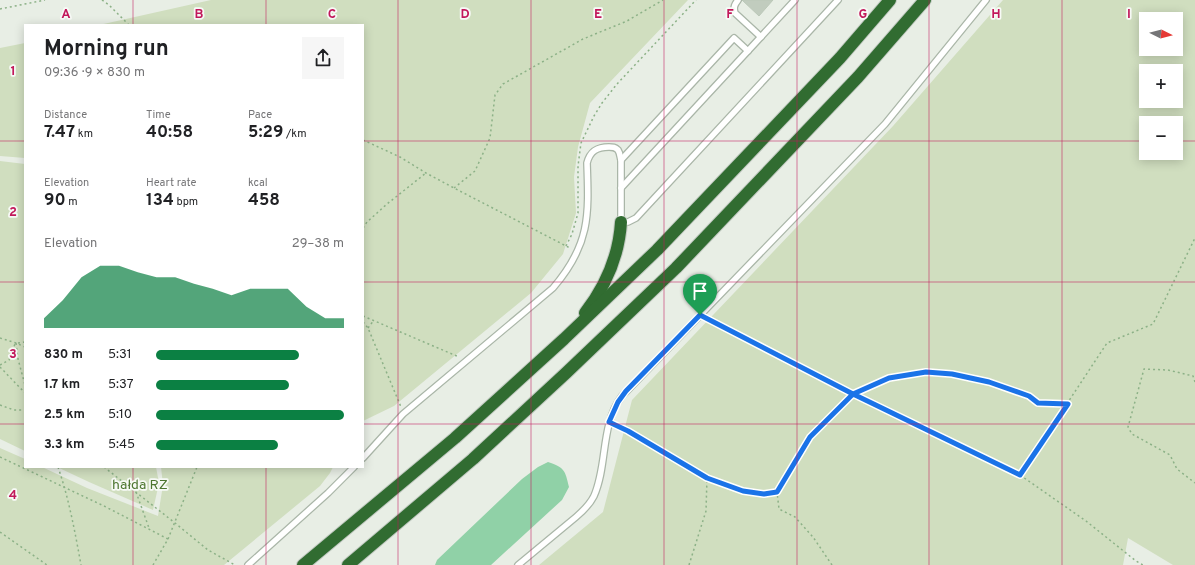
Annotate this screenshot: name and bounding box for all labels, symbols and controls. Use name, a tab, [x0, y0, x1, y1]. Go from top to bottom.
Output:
text: A	[61, 7, 71, 23]
text: B	[195, 7, 204, 23]
text: C	[328, 7, 336, 23]
text: D	[460, 7, 470, 23]
text: E	[594, 7, 602, 23]
text: F	[726, 7, 734, 23]
text: G	[859, 7, 868, 23]
text: H	[991, 7, 1001, 23]
text: I	[1127, 7, 1131, 23]
north arrow	[1139, 12, 1183, 56]
map controls	[1139, 12, 1183, 160]
text: Morning run	[44, 36, 169, 63]
button: share	[302, 37, 344, 79]
text: 1	[10, 64, 16, 80]
button: +	[1139, 64, 1183, 108]
text: 09:36 · 9 × 830 m	[44, 65, 145, 81]
text: Distance	[44, 108, 87, 122]
text: Time	[146, 108, 171, 122]
text: Pace	[248, 108, 272, 122]
button: −	[1139, 116, 1183, 160]
text: 7.47	[44, 122, 75, 144]
text: 40:58	[146, 122, 193, 144]
text: 5:29	[248, 122, 283, 144]
text: km	[75, 127, 93, 141]
text: /km	[283, 127, 306, 141]
text: Elevation	[44, 176, 89, 190]
text: Heart rate	[146, 176, 196, 190]
text: kcal	[248, 176, 268, 190]
text: 90	[44, 190, 66, 212]
text: 134	[146, 190, 174, 212]
text: 458	[248, 190, 280, 212]
text: m	[66, 195, 78, 209]
text: bpm	[174, 195, 198, 209]
text: 2	[9, 205, 17, 221]
text: Elevation	[44, 236, 97, 252]
text: 29–38 m	[292, 236, 344, 252]
pin	[683, 274, 717, 315]
icon: arrive	[689, 280, 711, 302]
text: 3	[9, 347, 17, 363]
text: 830 m	[44, 347, 83, 363]
text: 5:31	[108, 347, 132, 363]
text: 1.7 km	[44, 377, 80, 393]
text: 5:37	[108, 377, 133, 393]
text: 2.5 km	[44, 407, 85, 423]
text: 5:10	[108, 407, 132, 423]
text: 3.3 km	[44, 437, 84, 453]
text: 5:45	[108, 437, 135, 453]
park label: hałda RZ	[112, 477, 168, 494]
text: 4	[9, 488, 17, 504]

